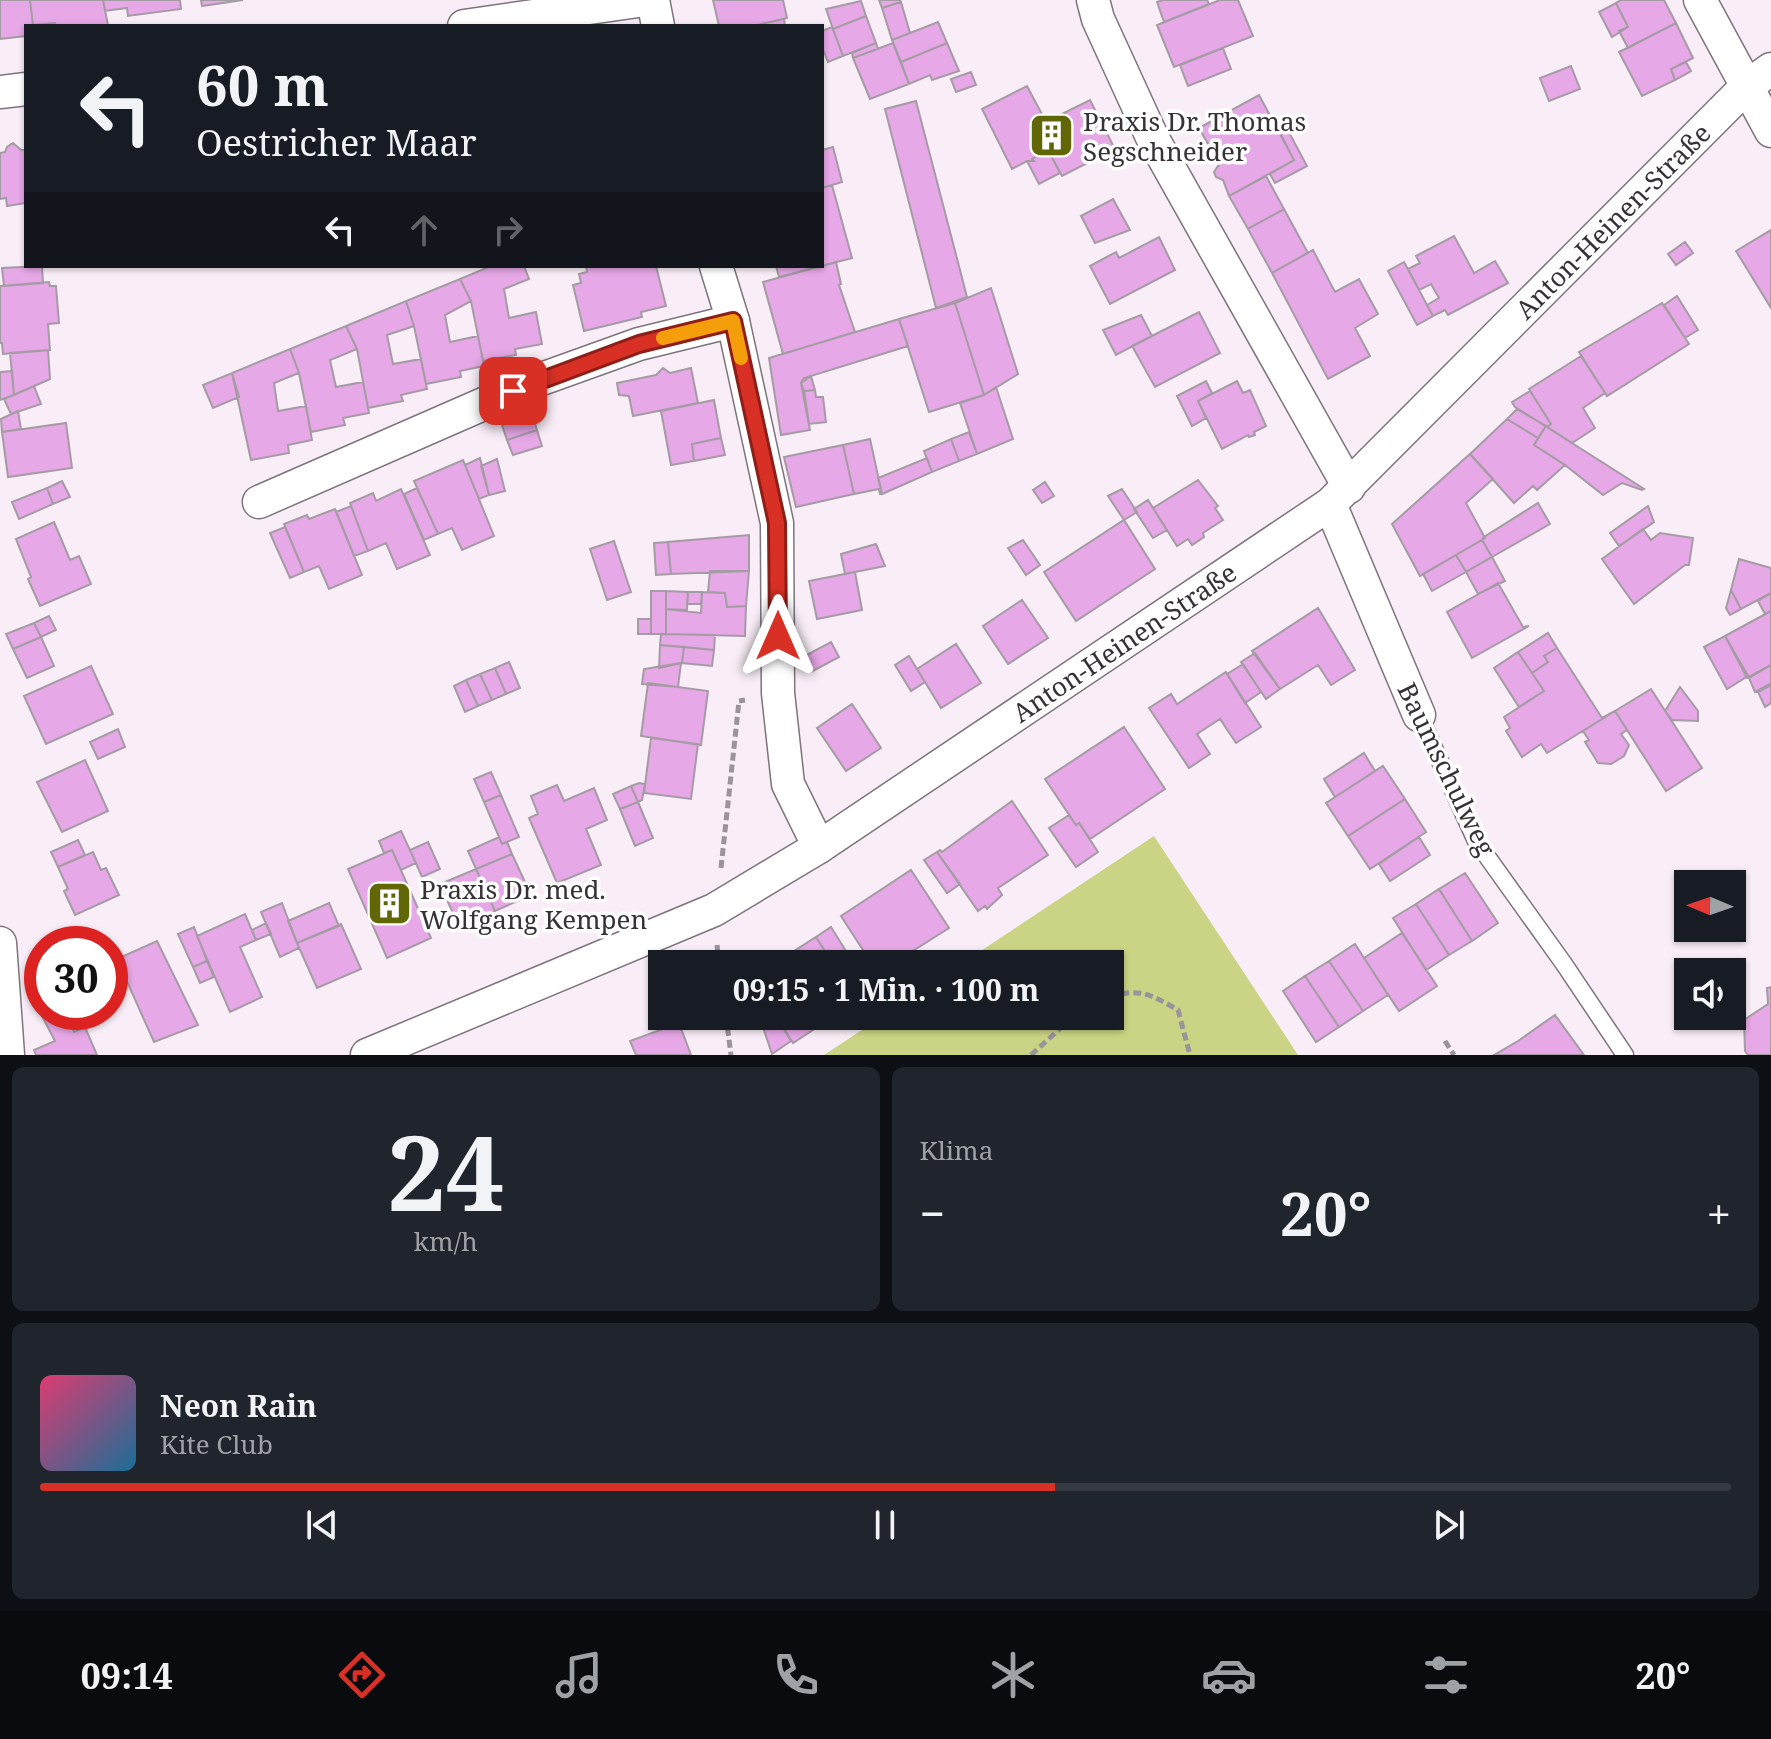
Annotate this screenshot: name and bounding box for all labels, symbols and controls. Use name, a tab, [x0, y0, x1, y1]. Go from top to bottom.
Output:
text: 60 m	[196, 46, 329, 122]
icon: left	[64, 56, 168, 160]
place label: Praxis Dr. Thomas Segschneider	[1083, 103, 1306, 169]
building icon: Praxis Dr. Thomas Segschneider	[1028, 112, 1076, 160]
street label: Anton-Heinen-Straße	[1507, 115, 1718, 327]
text: Oestricher Maar	[196, 118, 477, 167]
icon: left	[318, 208, 362, 252]
icon: ahead	[402, 208, 446, 252]
icon: right	[486, 208, 530, 252]
pin	[479, 357, 547, 425]
icon: arrive	[491, 369, 535, 413]
street label: Anton-Heinen-Straße	[1005, 554, 1243, 730]
position arrow	[736, 594, 820, 678]
street label: Baumschulweg	[1389, 676, 1505, 862]
north arrow	[1674, 870, 1746, 942]
map controls	[1674, 870, 1746, 1030]
place label: Praxis Dr. med. Wolfgang Kempen	[420, 871, 647, 937]
building icon: Praxis Dr. med. Wolfgang Kempen	[365, 880, 413, 928]
speed limit sign: 30	[24, 926, 128, 1030]
button: sound	[1674, 958, 1746, 1030]
text: 09:15 · 1 Min. · 100 m	[733, 969, 1039, 1010]
text: 24	[387, 1100, 505, 1241]
text: Klima	[920, 1132, 993, 1168]
text: 20°	[1280, 1172, 1372, 1254]
text: −	[920, 1183, 945, 1243]
text: +	[1706, 1183, 1731, 1243]
text: km/h	[414, 1223, 478, 1259]
text: Neon Rain	[160, 1385, 317, 1426]
text: Kite Club	[160, 1426, 273, 1462]
icon: previous	[300, 1503, 344, 1547]
icon: pause	[863, 1503, 907, 1547]
icon: next	[1427, 1503, 1471, 1547]
icon: directions	[334, 1647, 390, 1703]
icon: music	[551, 1647, 607, 1703]
icon: phone	[768, 1647, 824, 1703]
icon: climate	[985, 1647, 1041, 1703]
icon: car	[1201, 1647, 1257, 1703]
icon: filters	[1418, 1647, 1474, 1703]
text: 09:14	[80, 1651, 173, 1700]
text: 20°	[1635, 1651, 1690, 1700]

